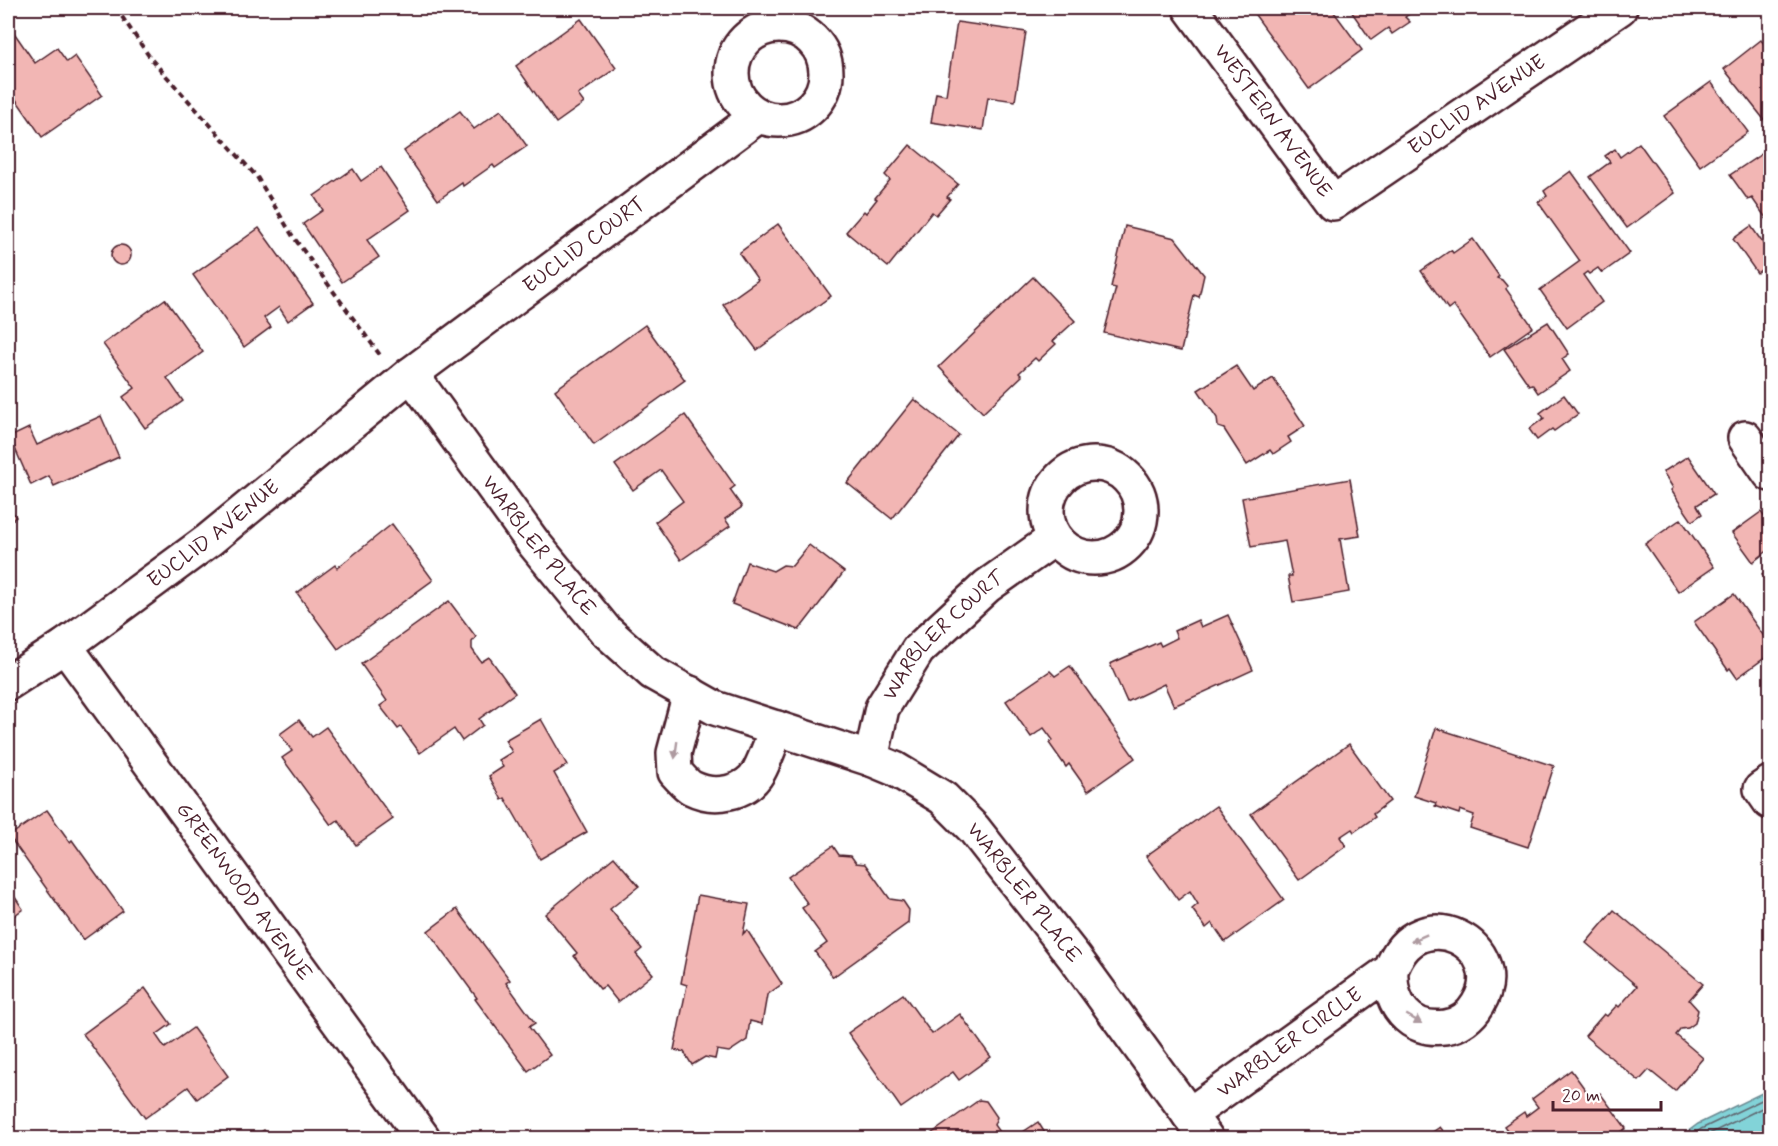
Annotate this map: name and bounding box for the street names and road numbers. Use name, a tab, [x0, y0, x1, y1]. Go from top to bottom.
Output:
street label: WESTERN AVENUE	[1207, 39, 1338, 203]
street label: EUCLID AVENUE	[1403, 48, 1551, 162]
street label: EUCLID COURT	[517, 190, 651, 300]
street label: WARBLER PLACE	[475, 470, 602, 622]
street label: EUCLID AVENUE	[142, 474, 286, 595]
street label: WARBLER COURT	[876, 564, 1010, 706]
street label: GREENWOOD AVENUE	[169, 797, 318, 987]
street label: WARBLER PLACE	[960, 817, 1088, 969]
street label: WARBLER CIRCLE	[1211, 981, 1368, 1105]

